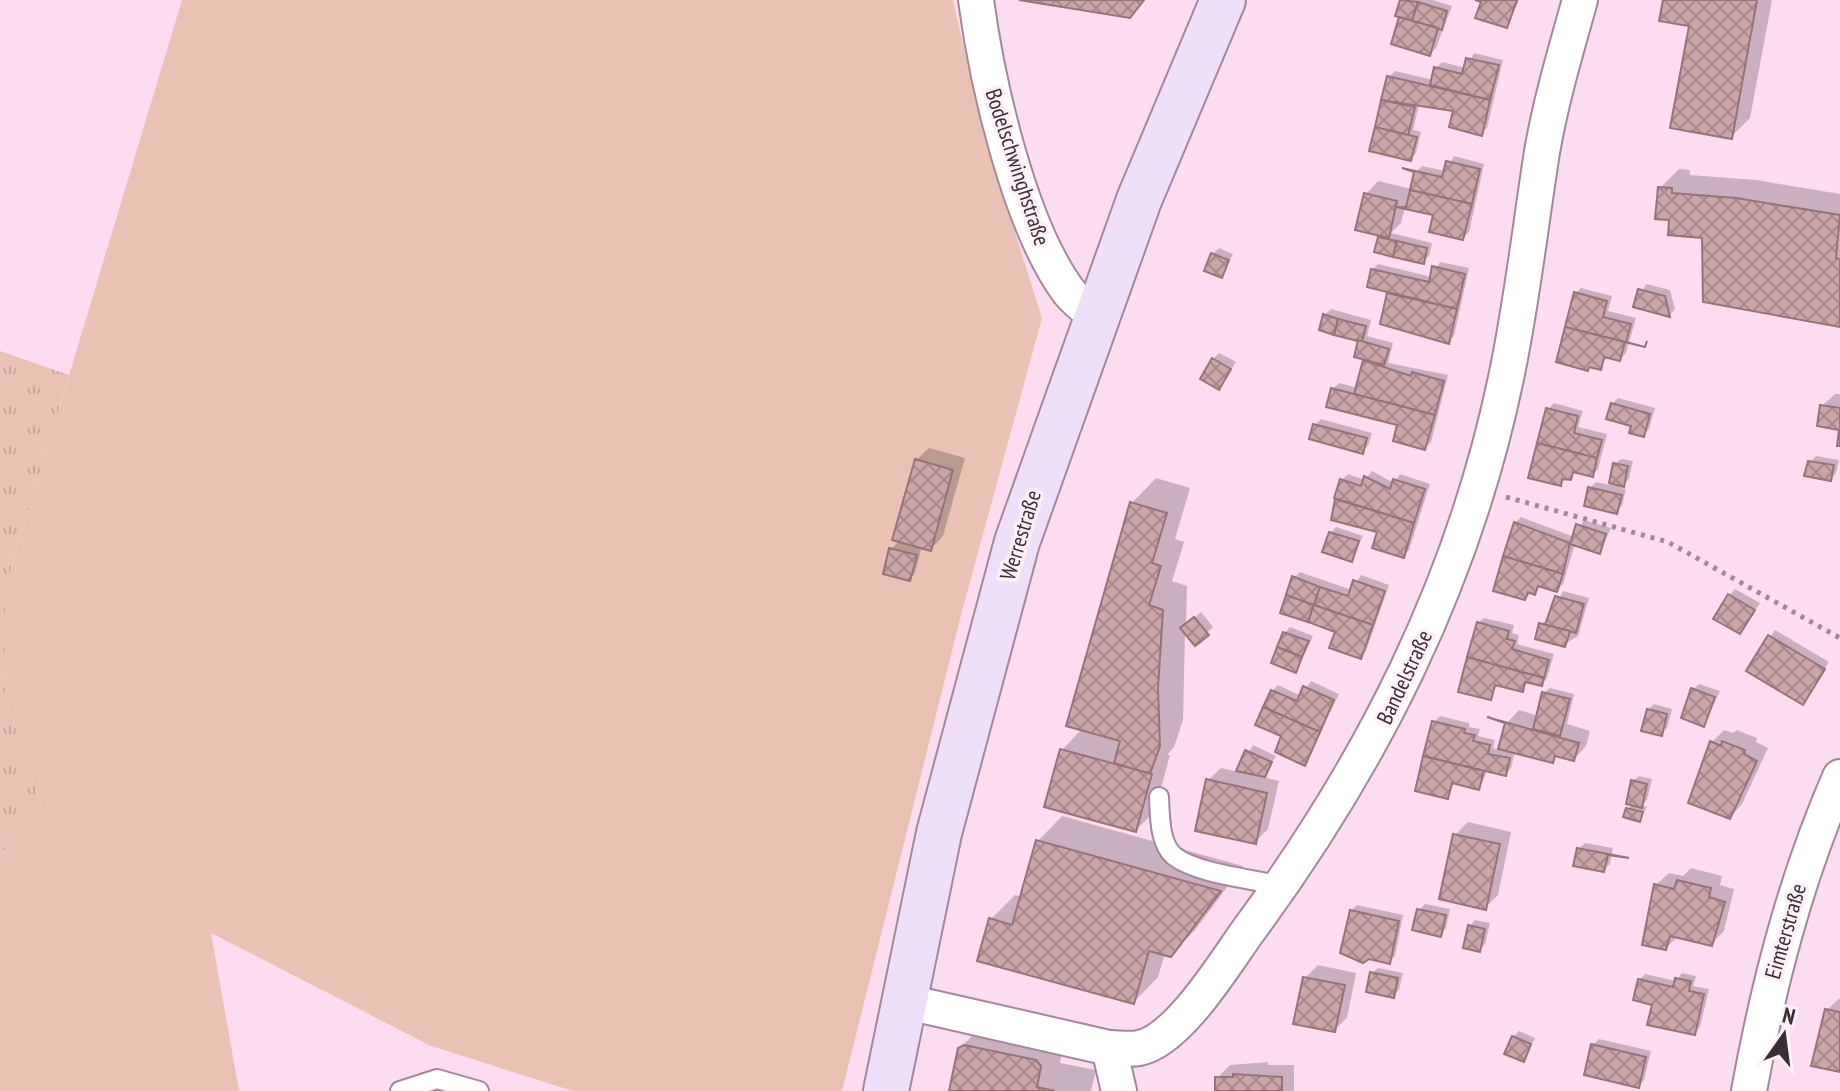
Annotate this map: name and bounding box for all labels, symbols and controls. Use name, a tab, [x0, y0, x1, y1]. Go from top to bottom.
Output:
street label: Bodelschwinghstraße	[979, 85, 1057, 249]
street label: Werrestraße	[993, 487, 1047, 583]
street label: Bandelstraße	[1370, 625, 1438, 729]
street label: Eimterstraße	[1758, 880, 1812, 982]
north arrow	[1744, 995, 1824, 1075]
text: N	[1780, 1001, 1798, 1031]

